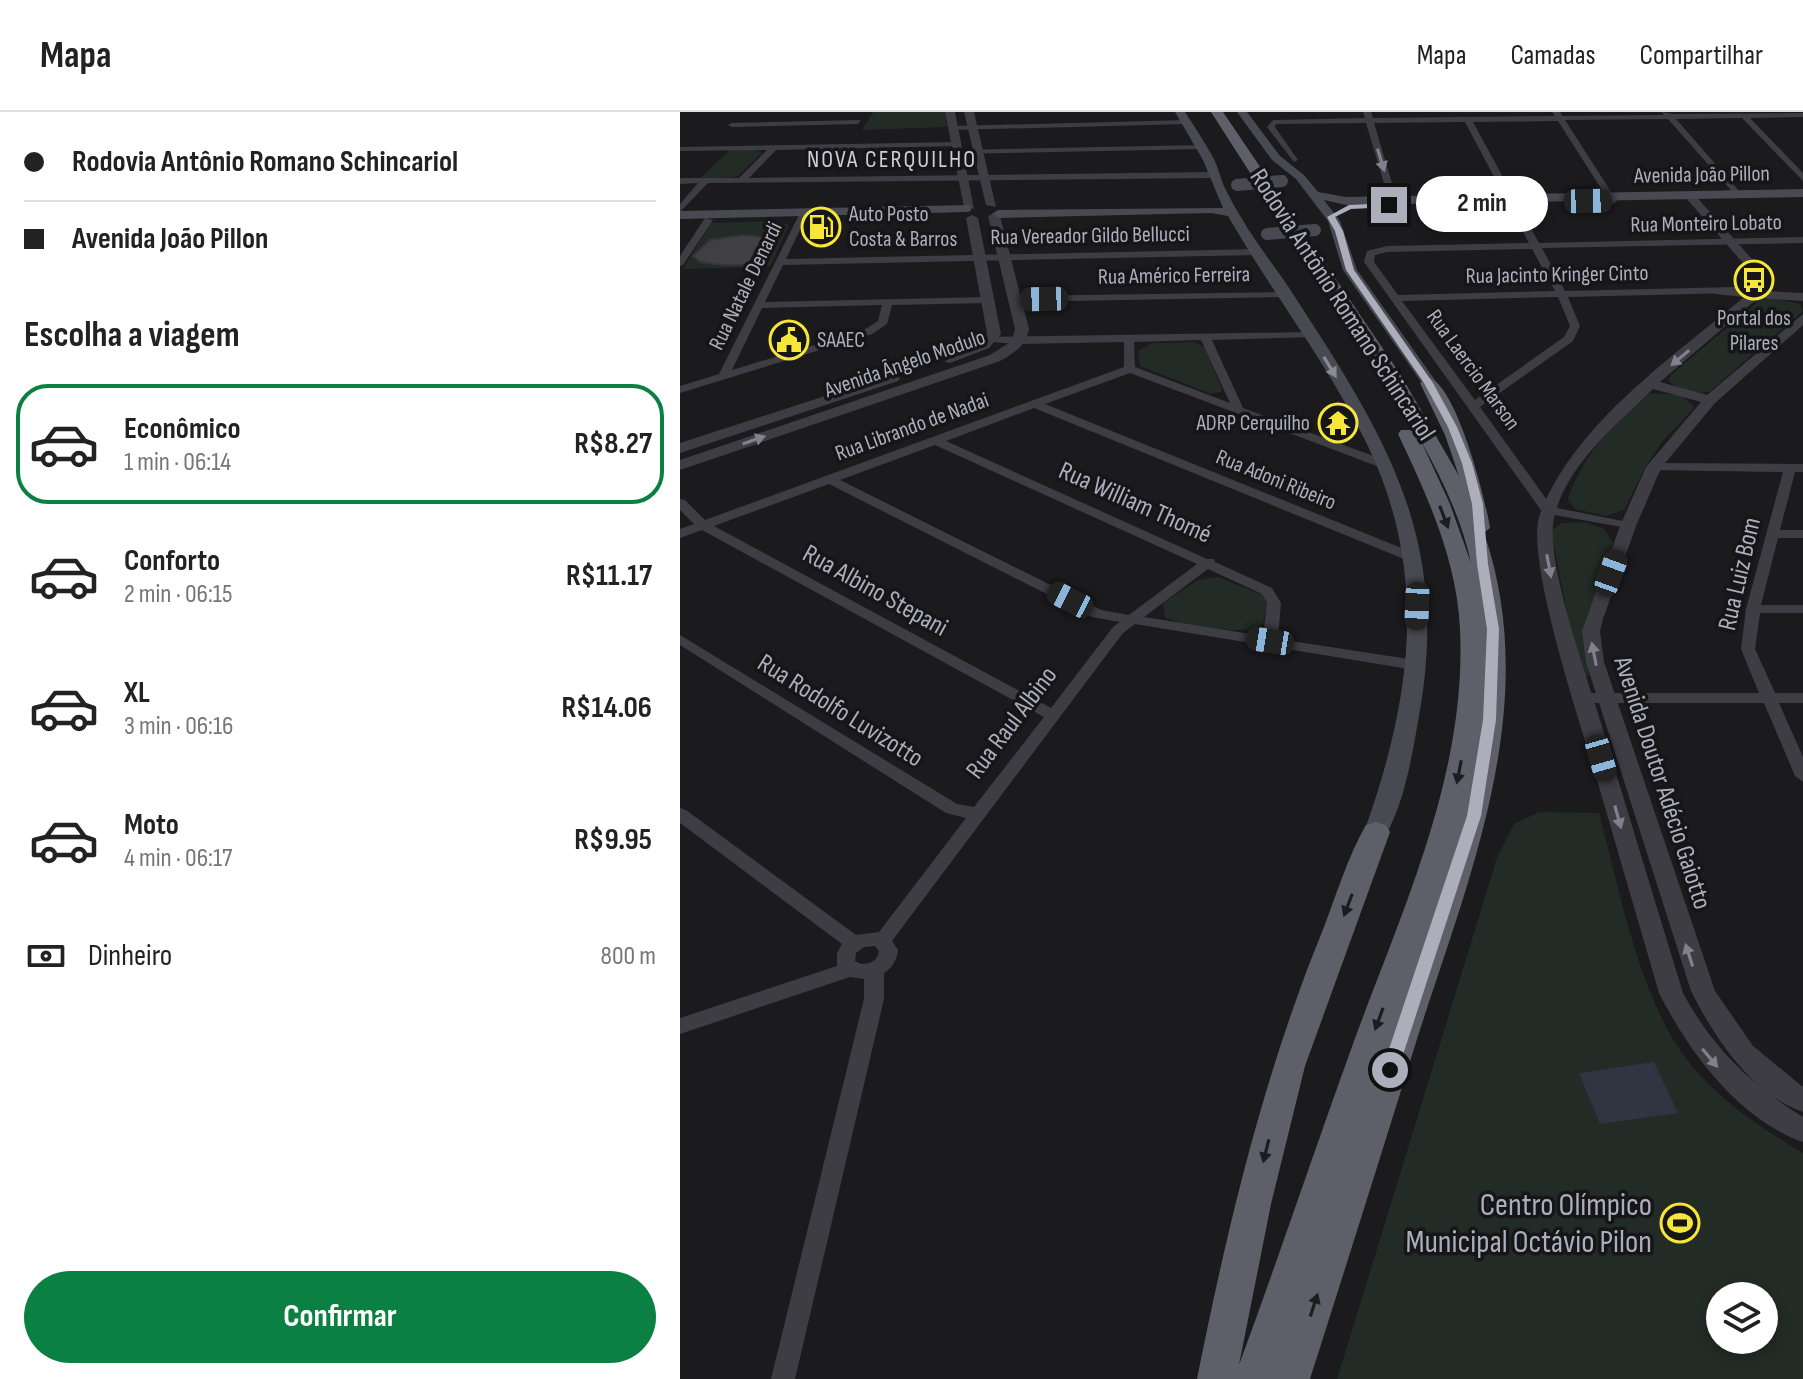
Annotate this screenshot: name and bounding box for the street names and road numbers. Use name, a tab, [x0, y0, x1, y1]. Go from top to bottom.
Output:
street label: Avenida João Pillon	[1633, 160, 1770, 190]
street label: Rodovia Antônio Romano Schincariol	[1243, 164, 1441, 446]
street label: Rua Monteiro Lobato	[1630, 209, 1782, 239]
street label: Rua Natale Denardi	[703, 217, 789, 355]
street label: Rua Vereador Gildo Bellucci	[990, 221, 1190, 251]
street label: Rua Jacinto Kringer Cinto	[1465, 260, 1649, 290]
street label: Rua Américo Ferreira	[1098, 261, 1250, 291]
street label: Rua Laercio Marson	[1420, 305, 1526, 435]
street label: Avenida Ângelo Modulo	[820, 324, 989, 404]
street label: Rua Librando de Nadai	[832, 387, 992, 467]
street label: Rua Adoni Ribeiro	[1212, 444, 1340, 516]
street label: Rua William Thomé	[1054, 455, 1216, 551]
street label: Rua Luiz Bom	[1712, 515, 1768, 633]
street label: Rua Albino Stepani	[797, 538, 953, 644]
street label: Rua Rodolfo Luvizotto	[751, 648, 929, 774]
street label: Avenida Doutor Adécio Gaiotto	[1606, 652, 1717, 913]
street label: Rua Raul Albino	[960, 661, 1064, 785]

